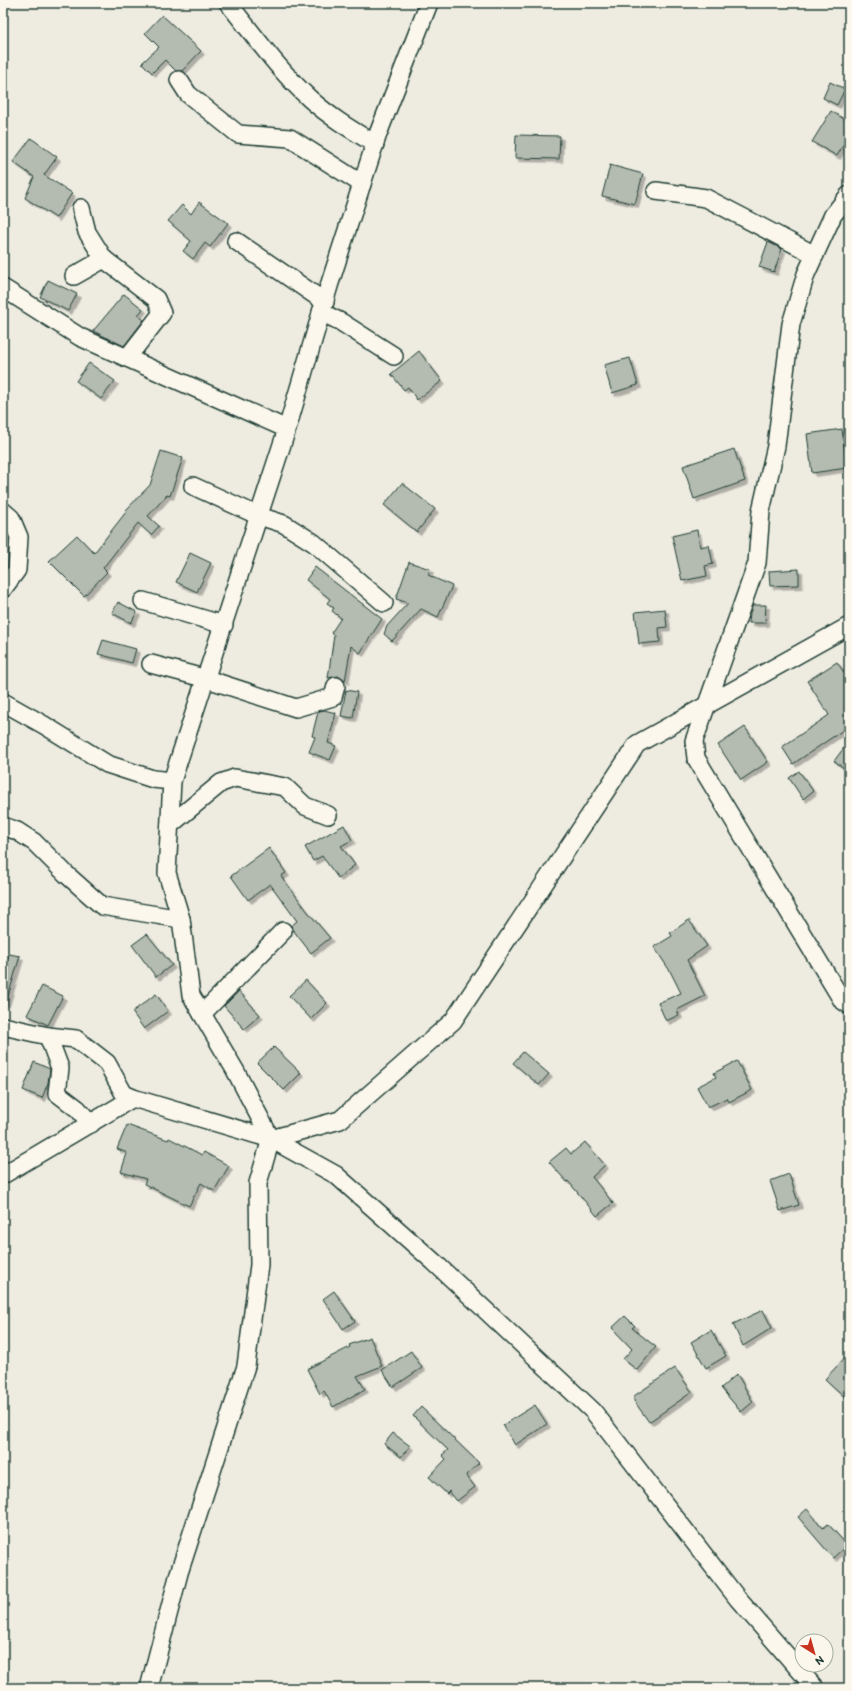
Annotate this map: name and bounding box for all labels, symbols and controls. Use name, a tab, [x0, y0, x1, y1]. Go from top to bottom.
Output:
north arrow	[794, 1633, 834, 1673]
text: N	[813, 1653, 827, 1668]

